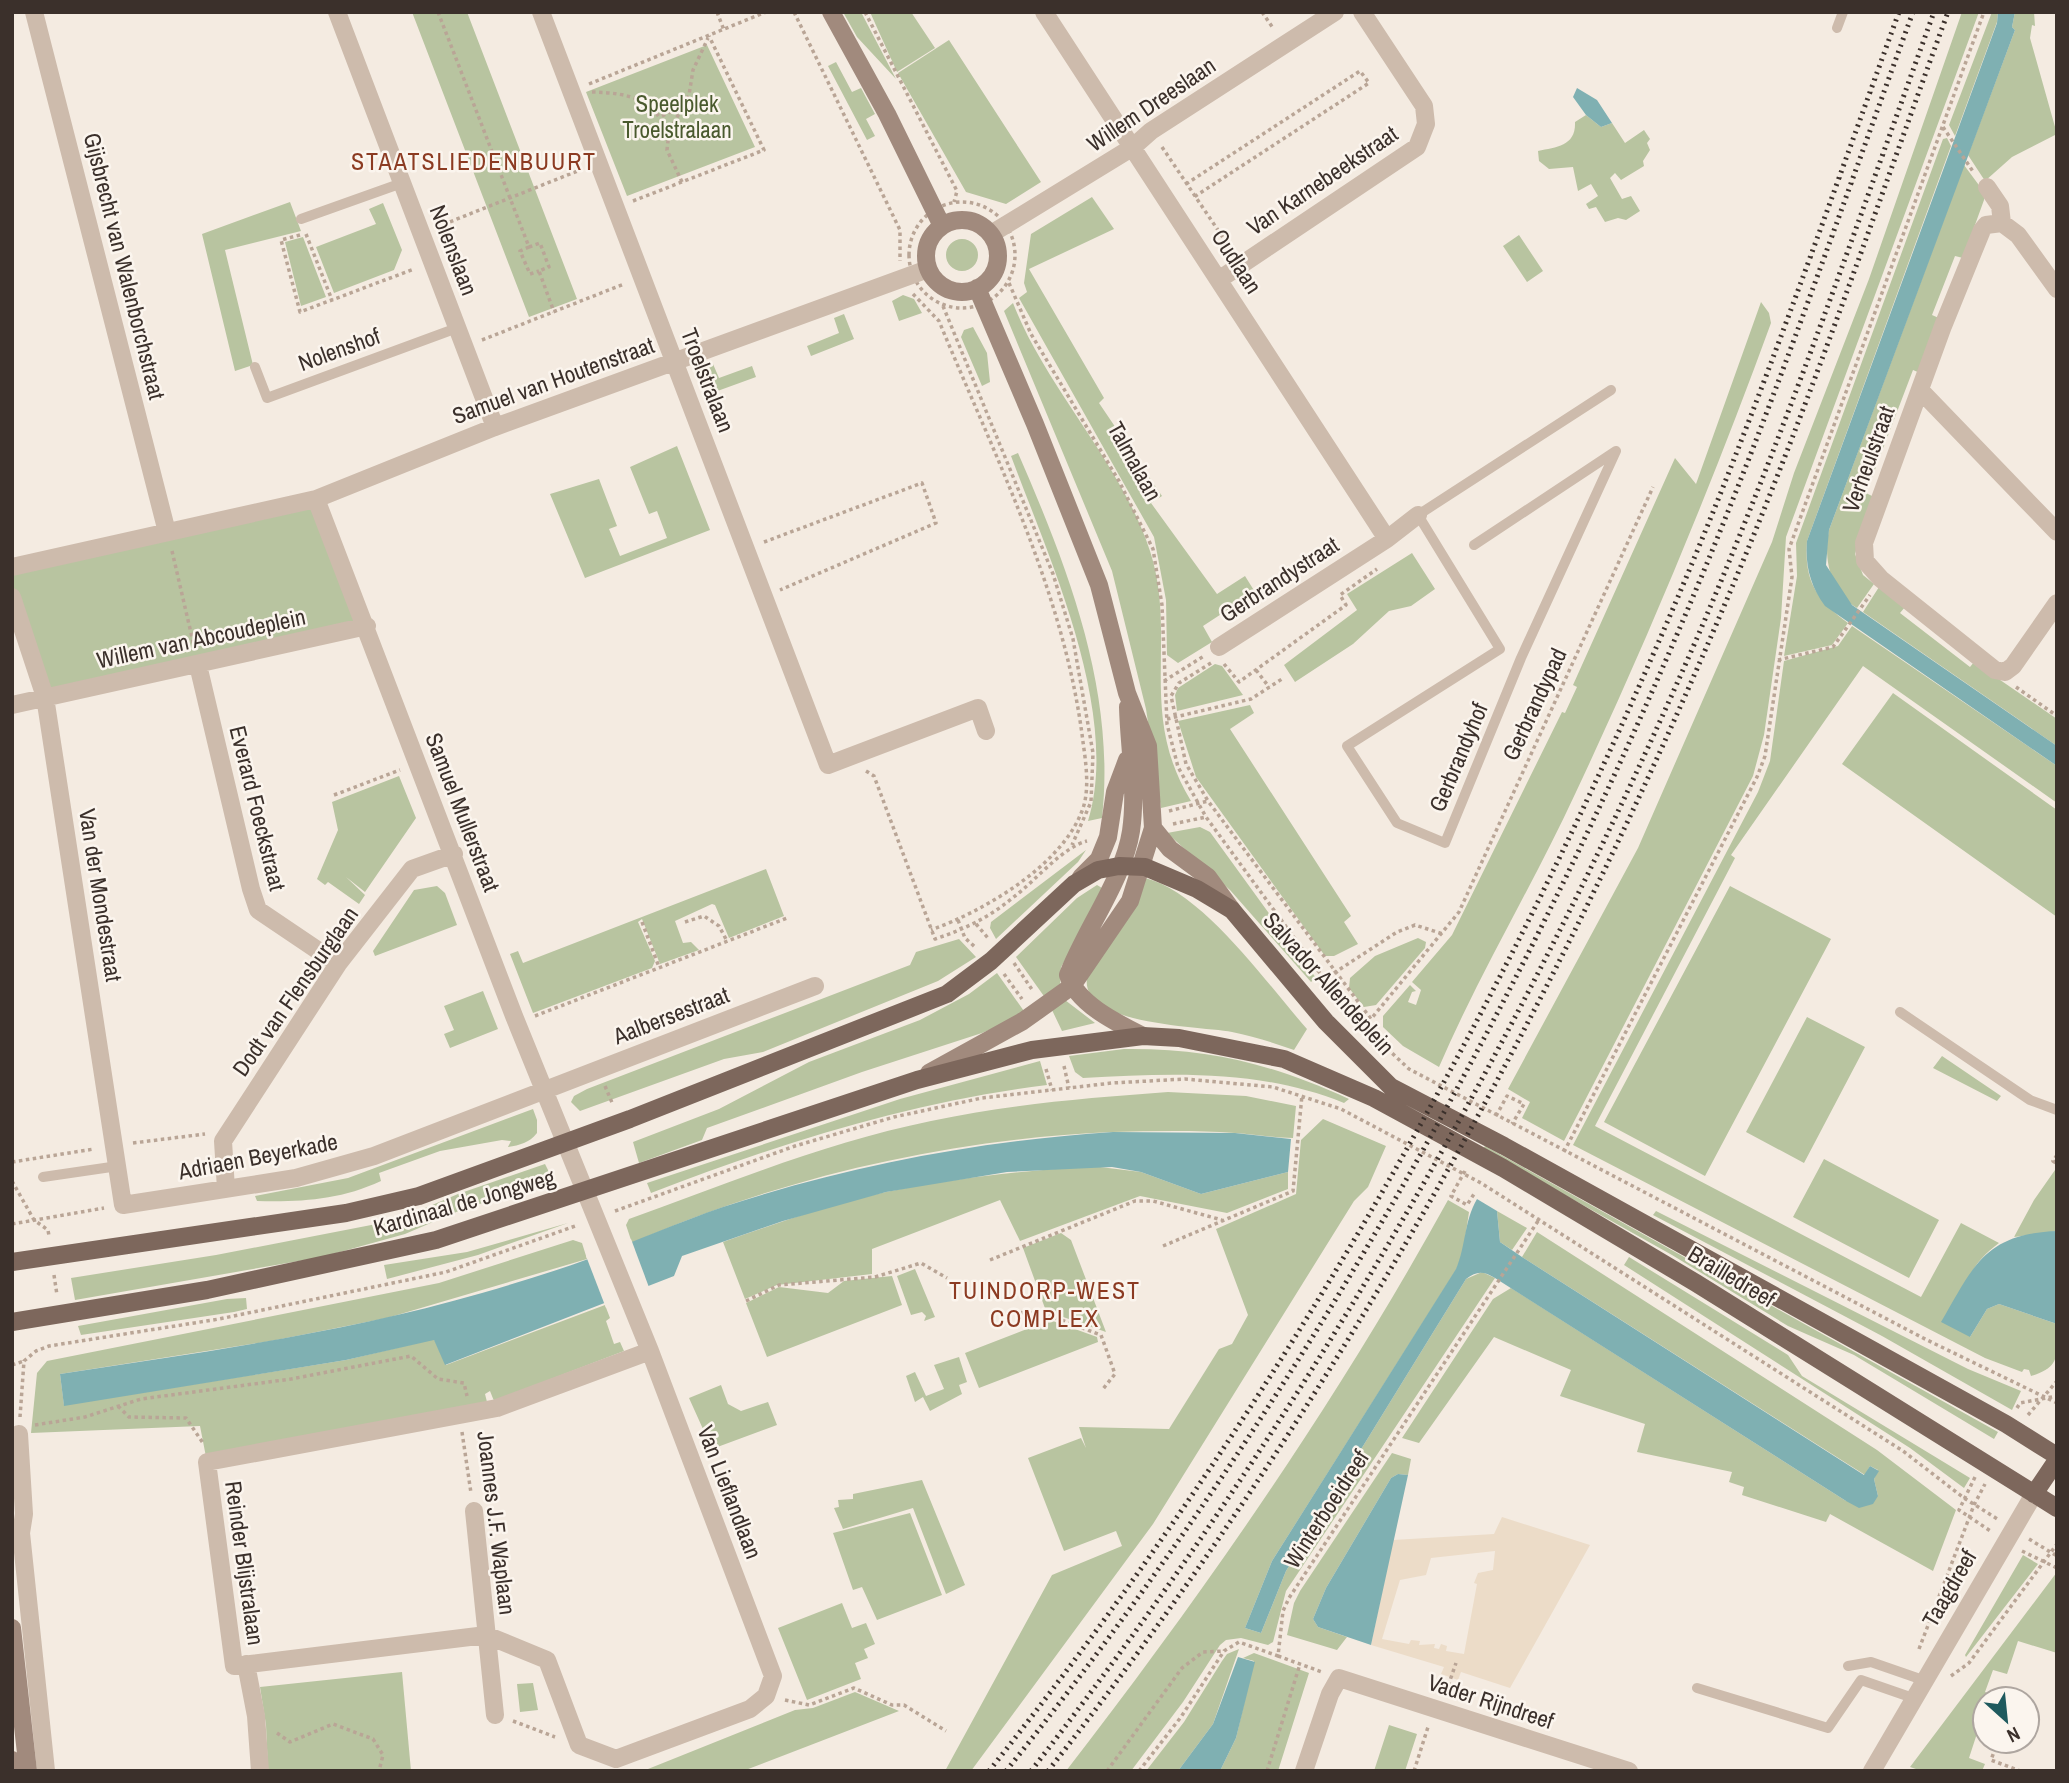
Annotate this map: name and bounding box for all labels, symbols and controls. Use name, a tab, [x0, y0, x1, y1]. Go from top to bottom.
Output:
street label: Willem Dreeslaan	[1081, 50, 1221, 158]
park label: Speelplek Troelstralaan	[622, 88, 732, 145]
street label: Van Karnebeekstraat	[1240, 118, 1404, 242]
street label: Gijsbrecht van Walenborchstraat	[77, 129, 173, 403]
district label: STAATSLIEDENBUURT	[351, 145, 597, 177]
street label: Nolenslaan	[423, 200, 485, 300]
street label: Oudlaan	[1205, 223, 1269, 299]
street label: Nolenshof	[294, 320, 385, 378]
street label: Troelstralaan	[674, 323, 742, 437]
street label: Samuel van Houtenstraat	[448, 329, 658, 431]
street label: Verheulstraat	[1834, 401, 1902, 517]
street label: Talmalaan	[1101, 416, 1169, 506]
street label: Gerbrandystraat	[1213, 529, 1345, 629]
street label: Willem van Abcoudeplein	[94, 601, 308, 675]
street label: Gerbrandypad	[1494, 643, 1574, 765]
street label: Gerbrandyhof	[1421, 697, 1495, 816]
street label: Everard Foeckstraat	[223, 722, 293, 894]
street label: Samuel Mullerstraat	[418, 728, 508, 896]
street label: Van der Mondestraat	[72, 806, 130, 984]
street label: Dodt van Flensburglaan	[225, 900, 365, 1082]
street label: Salvador Allendeplein	[1256, 905, 1402, 1061]
street label: Aalbersestraat	[608, 979, 733, 1052]
street label: Adriaen Beyerkade	[175, 1125, 340, 1187]
street label: Kardinaal de Jongweg	[370, 1161, 559, 1243]
street label: Brailledreef	[1683, 1238, 1782, 1315]
district label: TUINDORP-WEST COMPLEX	[949, 1274, 1141, 1334]
street label: Van Lieflandlaan	[690, 1421, 770, 1563]
street label: Joannes J.F. Waplaan	[470, 1429, 524, 1617]
street label: Winterboeidreef	[1276, 1443, 1376, 1574]
street label: Reinder Blijstralaan	[218, 1479, 272, 1647]
street label: Taagdreef	[1915, 1543, 1984, 1632]
street label: Vader Rijndreef	[1424, 1666, 1559, 1736]
north arrow	[1971, 1685, 2041, 1755]
text: N	[2003, 1721, 2025, 1749]

